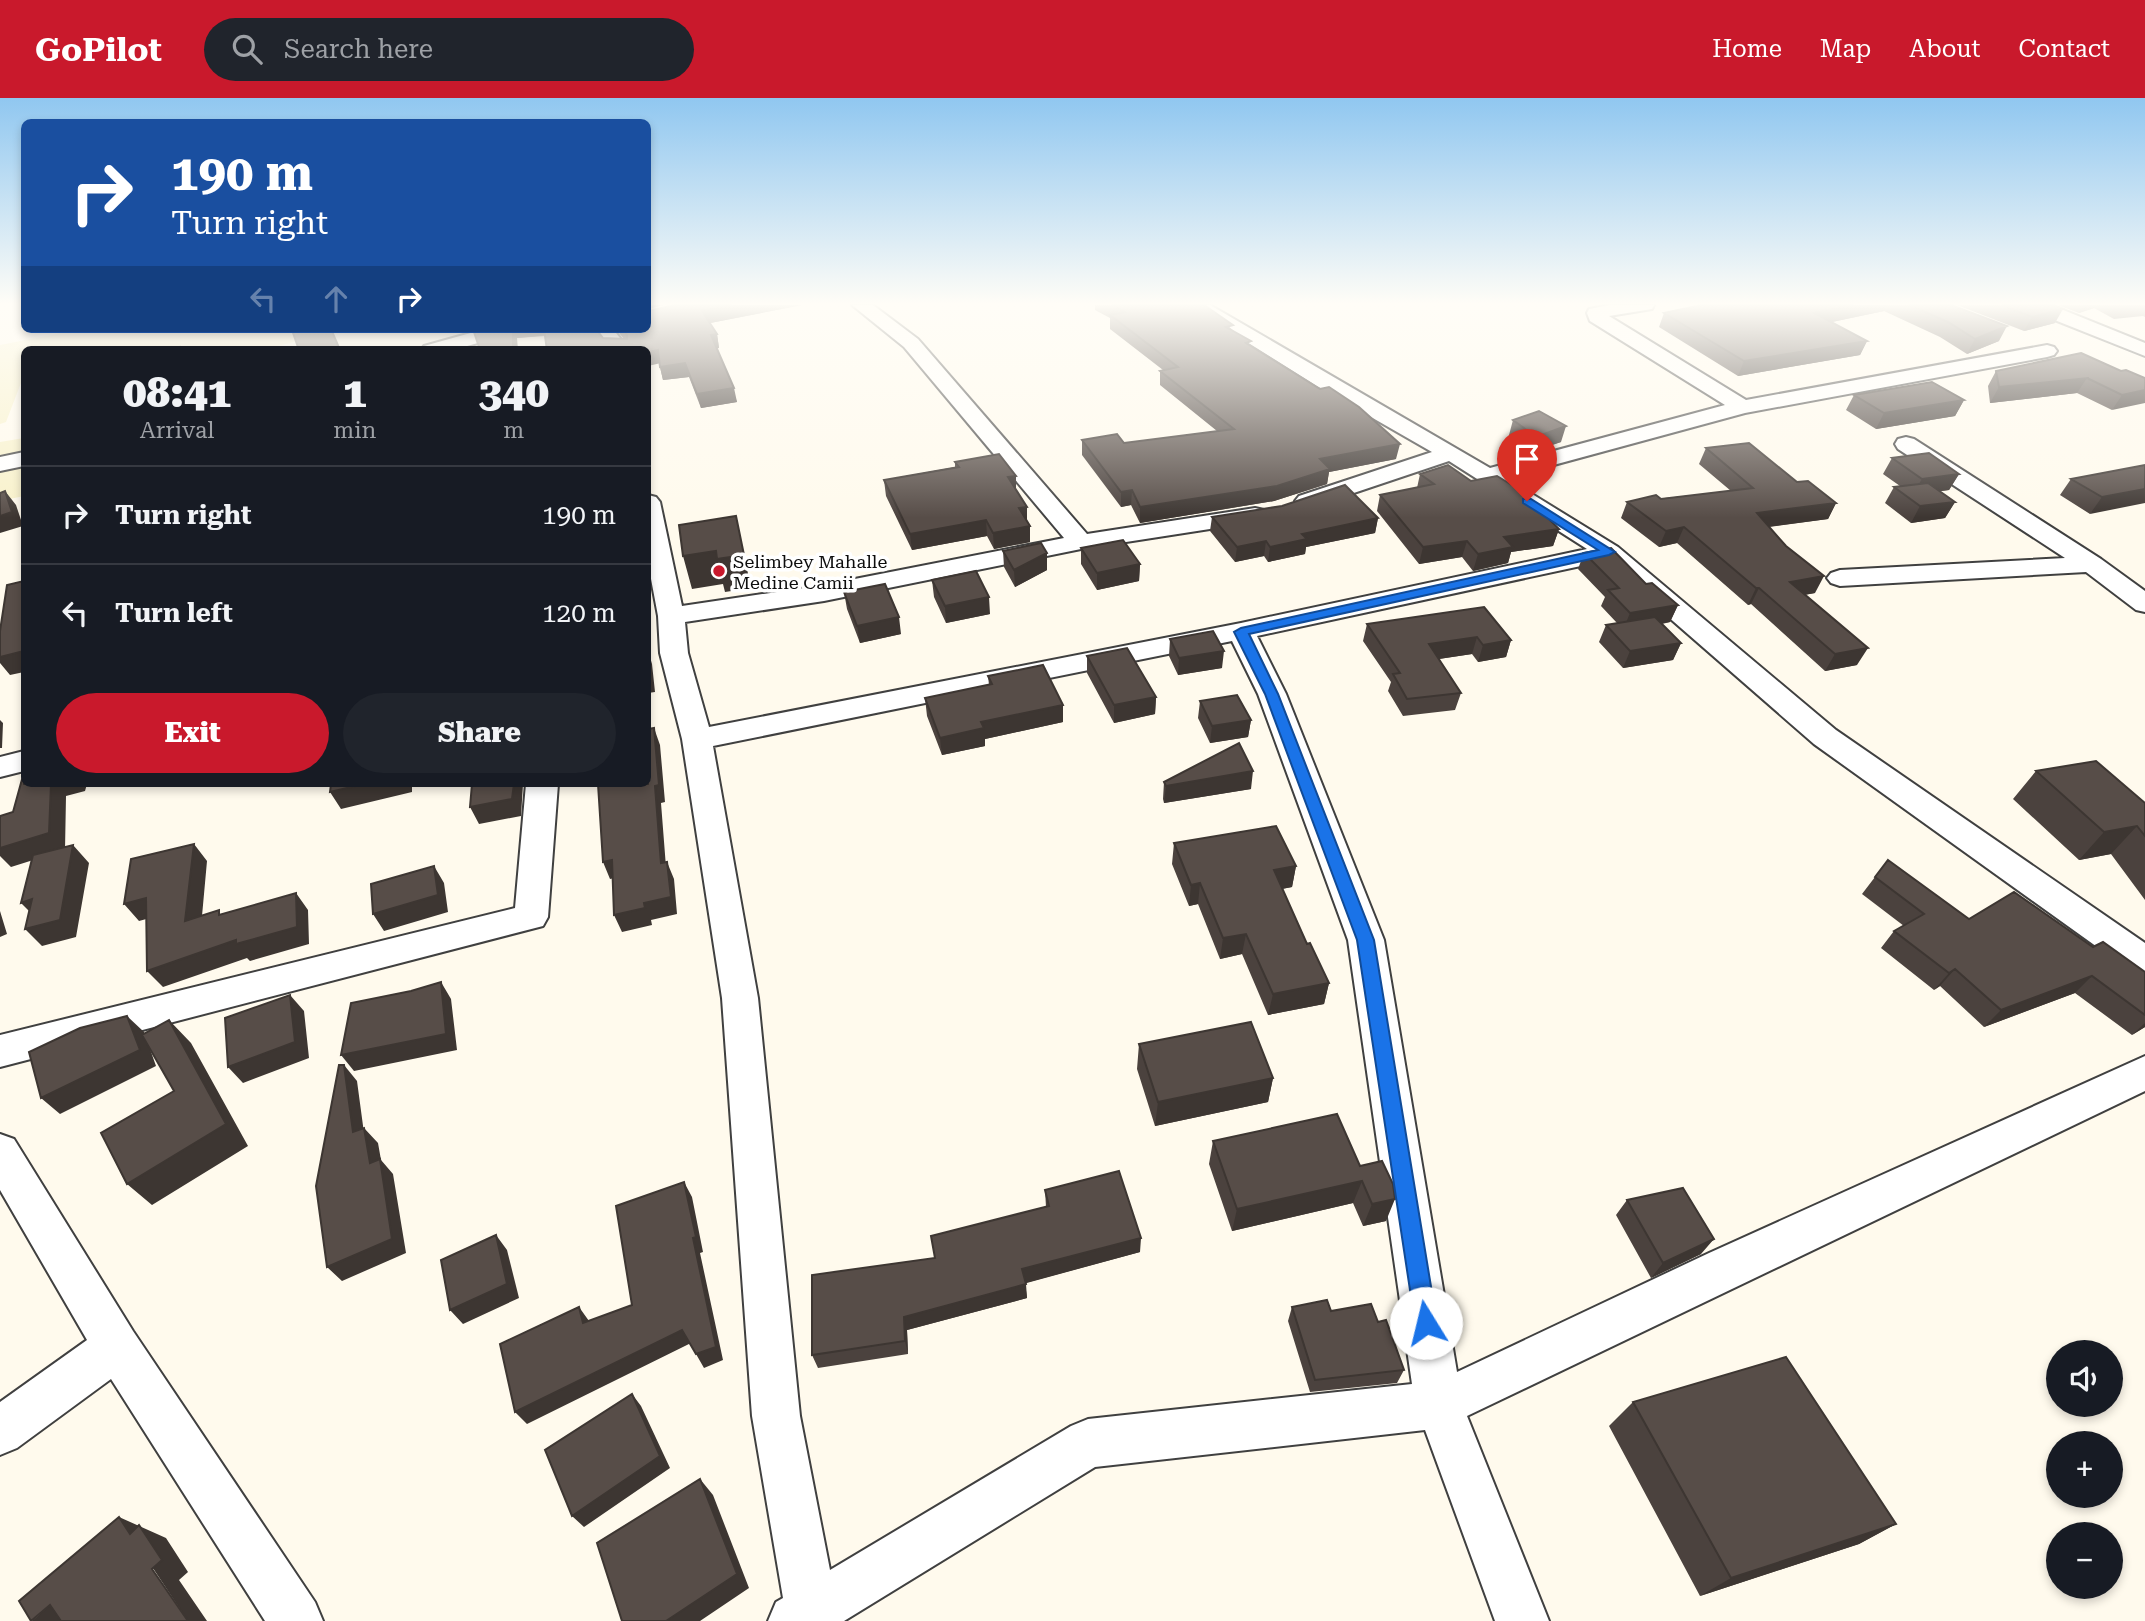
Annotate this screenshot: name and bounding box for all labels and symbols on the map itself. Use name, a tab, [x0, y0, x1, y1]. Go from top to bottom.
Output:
pin	[1497, 429, 1557, 501]
place label: Selimbey Mahalle Medine Camii	[733, 551, 887, 593]
marker: Selimbey Mahalle Medine Camii	[711, 563, 727, 579]
position arrow	[1389, 1286, 1463, 1360]

